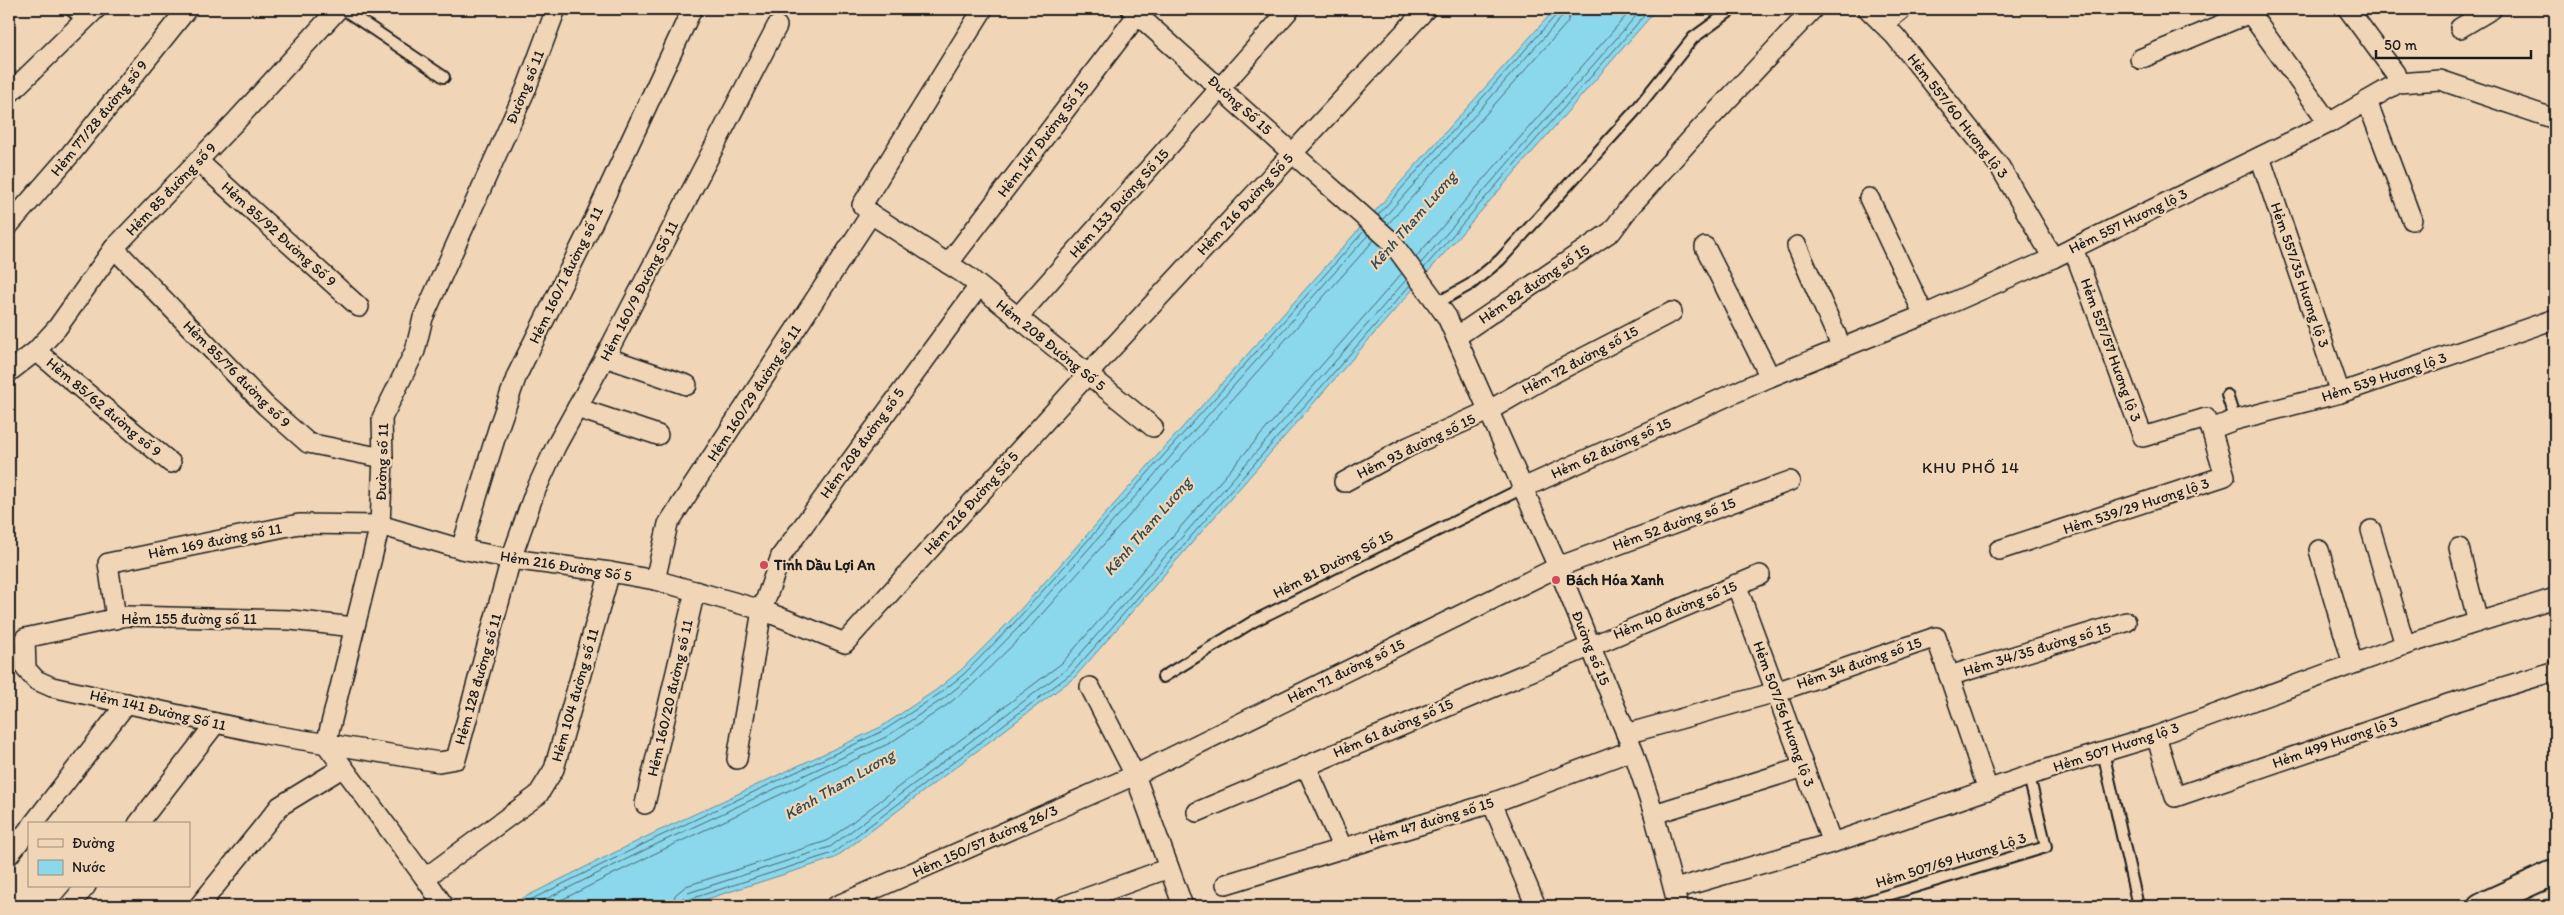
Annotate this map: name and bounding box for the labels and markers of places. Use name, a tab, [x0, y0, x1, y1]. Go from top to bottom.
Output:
place label: Tinh Dầu Lợi An	[773, 556, 876, 574]
marker: Tinh Dầu Lợi An	[758, 559, 770, 571]
place label: Bách Hóa Xanh	[1566, 571, 1664, 589]
marker: Bách Hóa Xanh	[1550, 574, 1562, 586]

